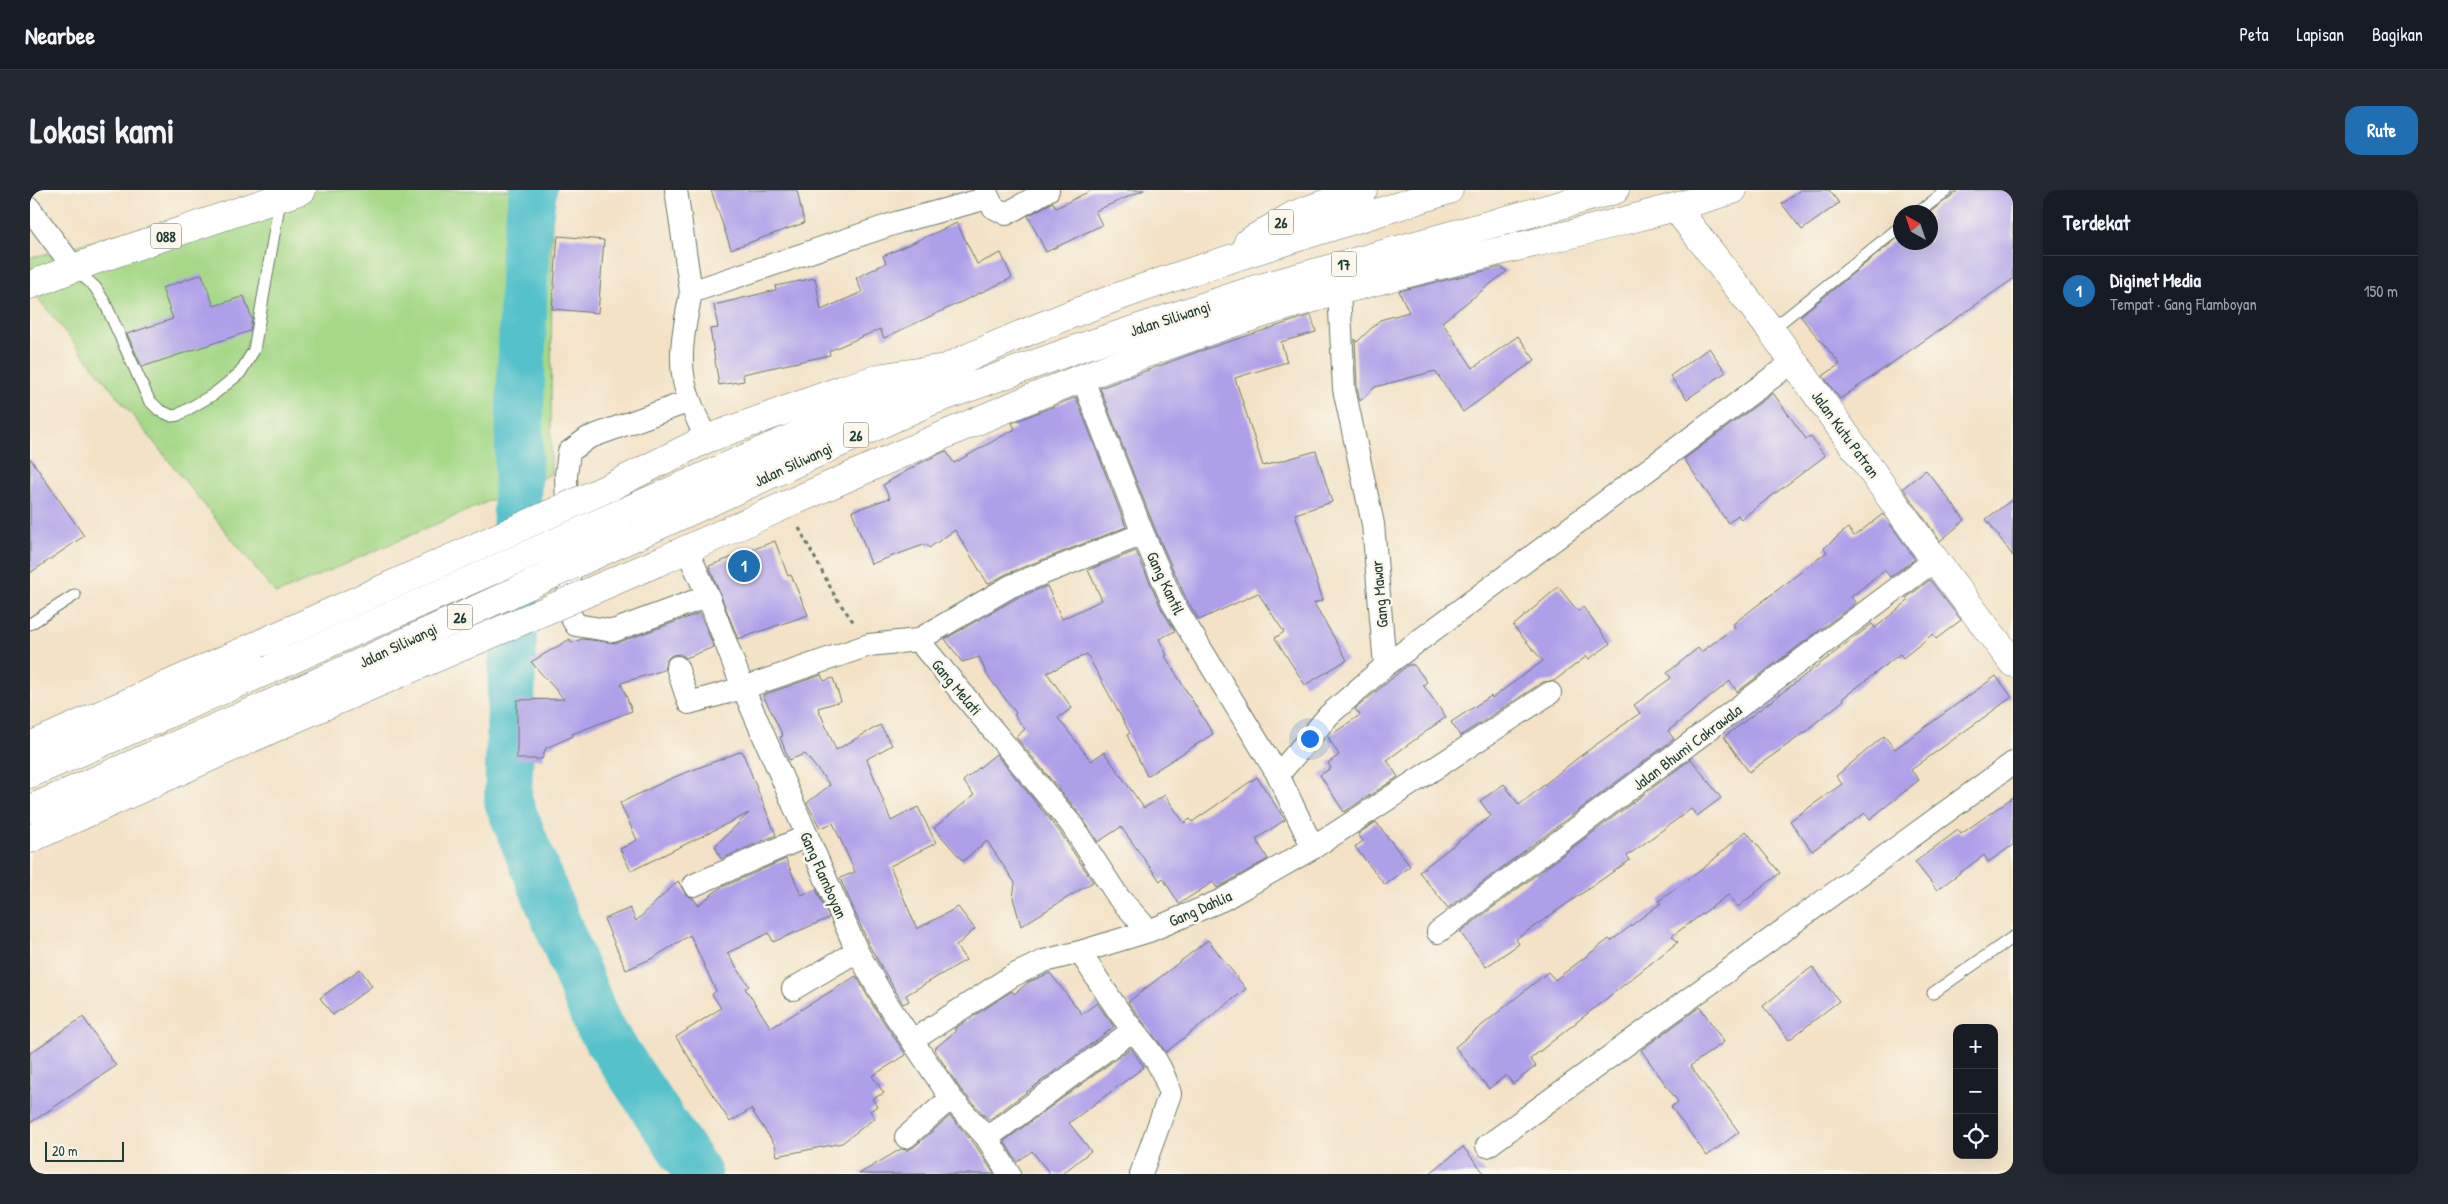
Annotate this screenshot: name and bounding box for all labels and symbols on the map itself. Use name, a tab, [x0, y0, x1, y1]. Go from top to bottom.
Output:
north arrow	[1893, 205, 1938, 250]
road number: 26	[1268, 210, 1294, 234]
road number: 088	[151, 224, 181, 248]
road number: 17	[1332, 252, 1356, 276]
street label: Jalan Siliwangi	[1127, 295, 1213, 341]
street label: Jalan Kutu Patran	[1807, 386, 1885, 482]
road number: 26	[844, 422, 868, 448]
street label: Jalan Siliwangi	[750, 436, 836, 492]
pin: 1	[728, 547, 760, 585]
street label: Gang Kantil	[1142, 548, 1190, 619]
street label: Gang Mawar	[1365, 559, 1393, 629]
road number: 26	[448, 604, 472, 630]
street label: Jalan Siliwangi	[355, 617, 441, 673]
street label: Gang Melati	[927, 654, 987, 720]
street label: Jalan Bhumi Cakrawala	[1628, 699, 1746, 795]
your location	[1297, 726, 1323, 752]
street label: Gang Flamboyan	[795, 828, 853, 922]
street label: Gang Dahlia	[1165, 884, 1235, 932]
scale bar	[45, 1139, 124, 1162]

